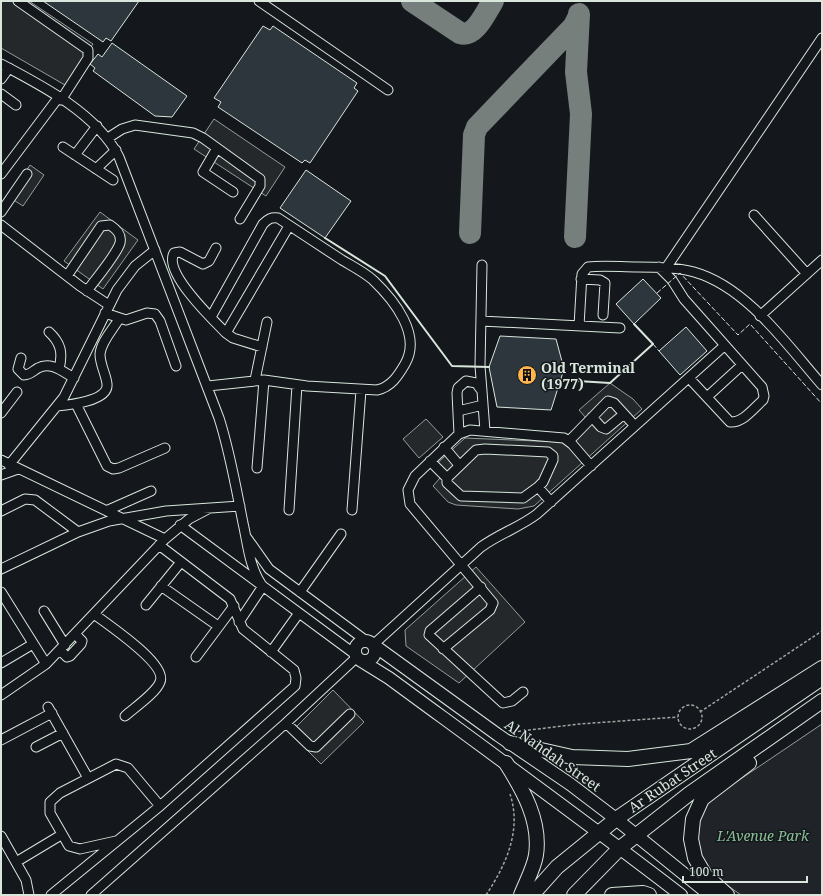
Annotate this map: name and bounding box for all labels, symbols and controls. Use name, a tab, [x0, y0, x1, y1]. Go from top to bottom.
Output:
place label: Old Terminal (1977)	[541, 358, 635, 393]
building icon: Old Terminal (1977)	[516, 364, 538, 386]
street label: Al Nahdah Street	[501, 715, 605, 795]
street label: Ar Rubat Street	[624, 743, 720, 816]
park label: L'Avenue Park	[716, 826, 810, 845]
scale bar	[683, 858, 807, 884]
text: 100 m	[689, 863, 724, 880]

